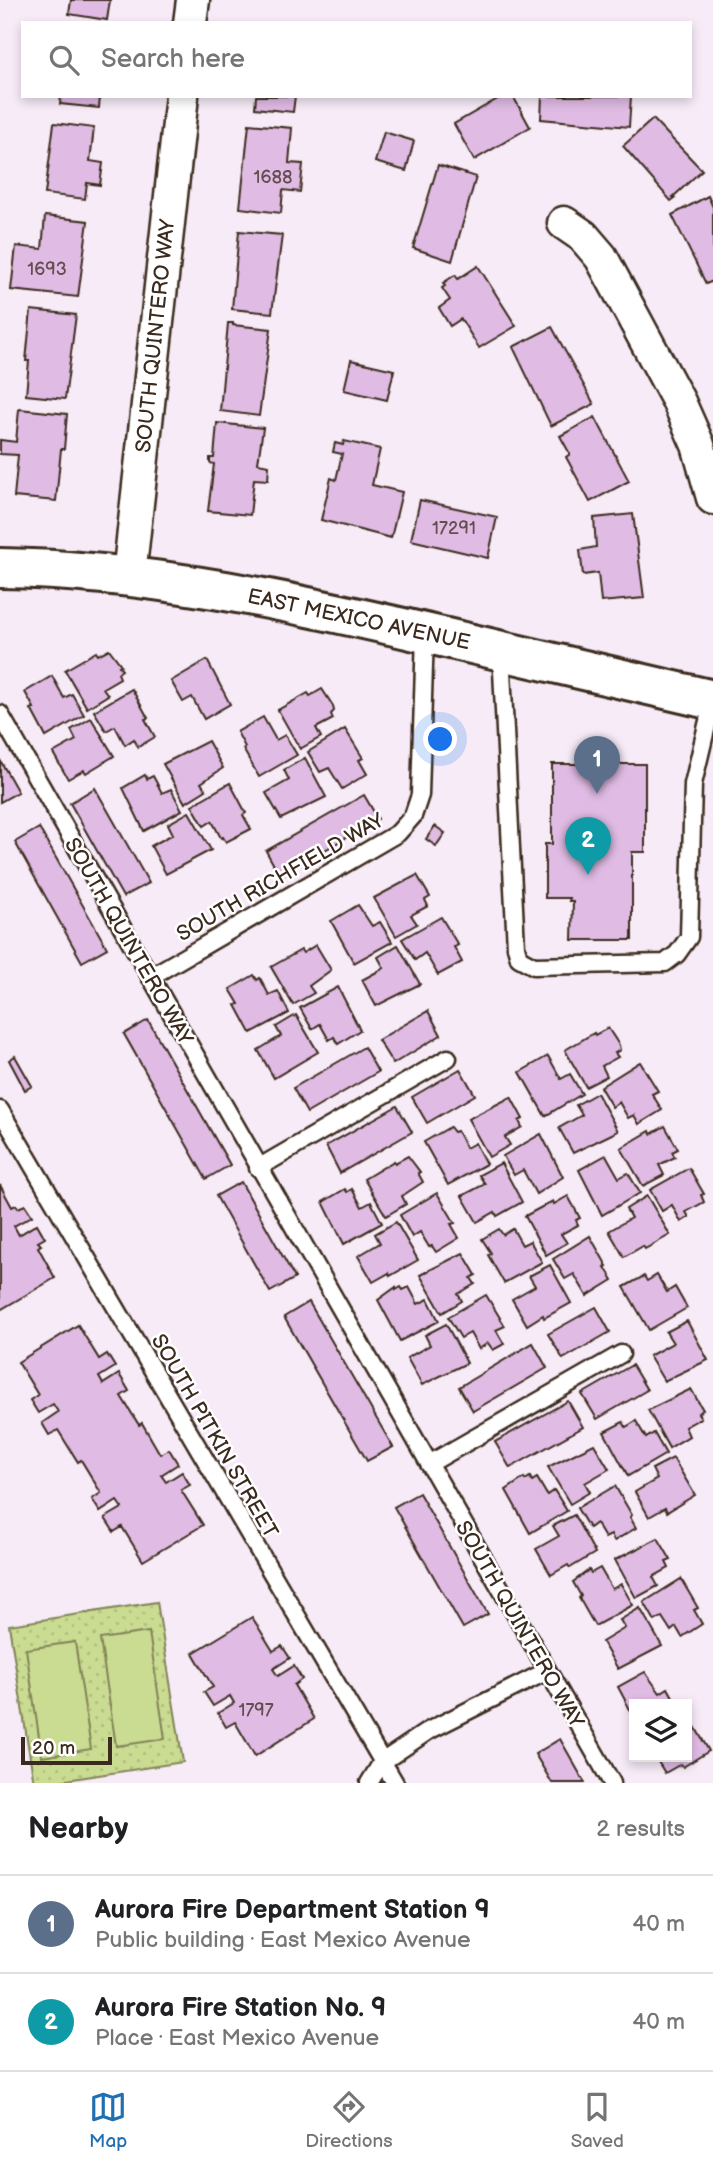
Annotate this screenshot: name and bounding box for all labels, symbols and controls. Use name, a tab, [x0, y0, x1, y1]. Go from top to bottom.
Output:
search box	[21, 21, 692, 98]
icon: search	[45, 41, 83, 79]
text: Search here	[101, 44, 245, 75]
house number: 1688	[254, 167, 292, 188]
street label: SOUTH QUINTERO WAY	[131, 217, 180, 454]
house number: 1693	[27, 259, 67, 280]
house number: 17291	[432, 518, 476, 539]
street label: EAST MEXICO AVENUE	[245, 584, 473, 655]
your location	[423, 722, 457, 756]
pin: 1	[574, 736, 620, 794]
street label: SOUTH RICHFIELD WAY	[172, 807, 389, 947]
pin: 2	[565, 817, 611, 875]
street label: SOUTH QUINTERO WAY	[59, 833, 198, 1050]
street label: SOUTH PITKIN STREET	[146, 1330, 283, 1543]
street label: SOUTH QUINTERO WAY	[450, 1516, 589, 1733]
map controls	[629, 1699, 692, 1762]
button: layers	[629, 1699, 692, 1762]
house number: 1797	[238, 1700, 274, 1721]
scale bar	[21, 1734, 112, 1766]
text: 20 m	[32, 1737, 75, 1760]
text: Nearby	[28, 1811, 128, 1847]
text: 2 results	[596, 1815, 685, 1843]
text: Aurora Fire Department Station 9	[95, 1895, 490, 1926]
text: 1	[46, 1910, 56, 1938]
text: 40 m	[632, 1910, 685, 1938]
text: Public building · East Mexico Avenue	[95, 1926, 471, 1954]
text: Aurora Fire Station No. 9	[95, 1993, 386, 2024]
text: 2	[44, 2008, 58, 2036]
text: 40 m	[632, 2008, 685, 2036]
text: Place · East Mexico Avenue	[95, 2024, 379, 2052]
tab: Map	[89, 2088, 127, 2153]
tab: Directions	[305, 2088, 393, 2153]
tab: Saved	[571, 2088, 624, 2153]

